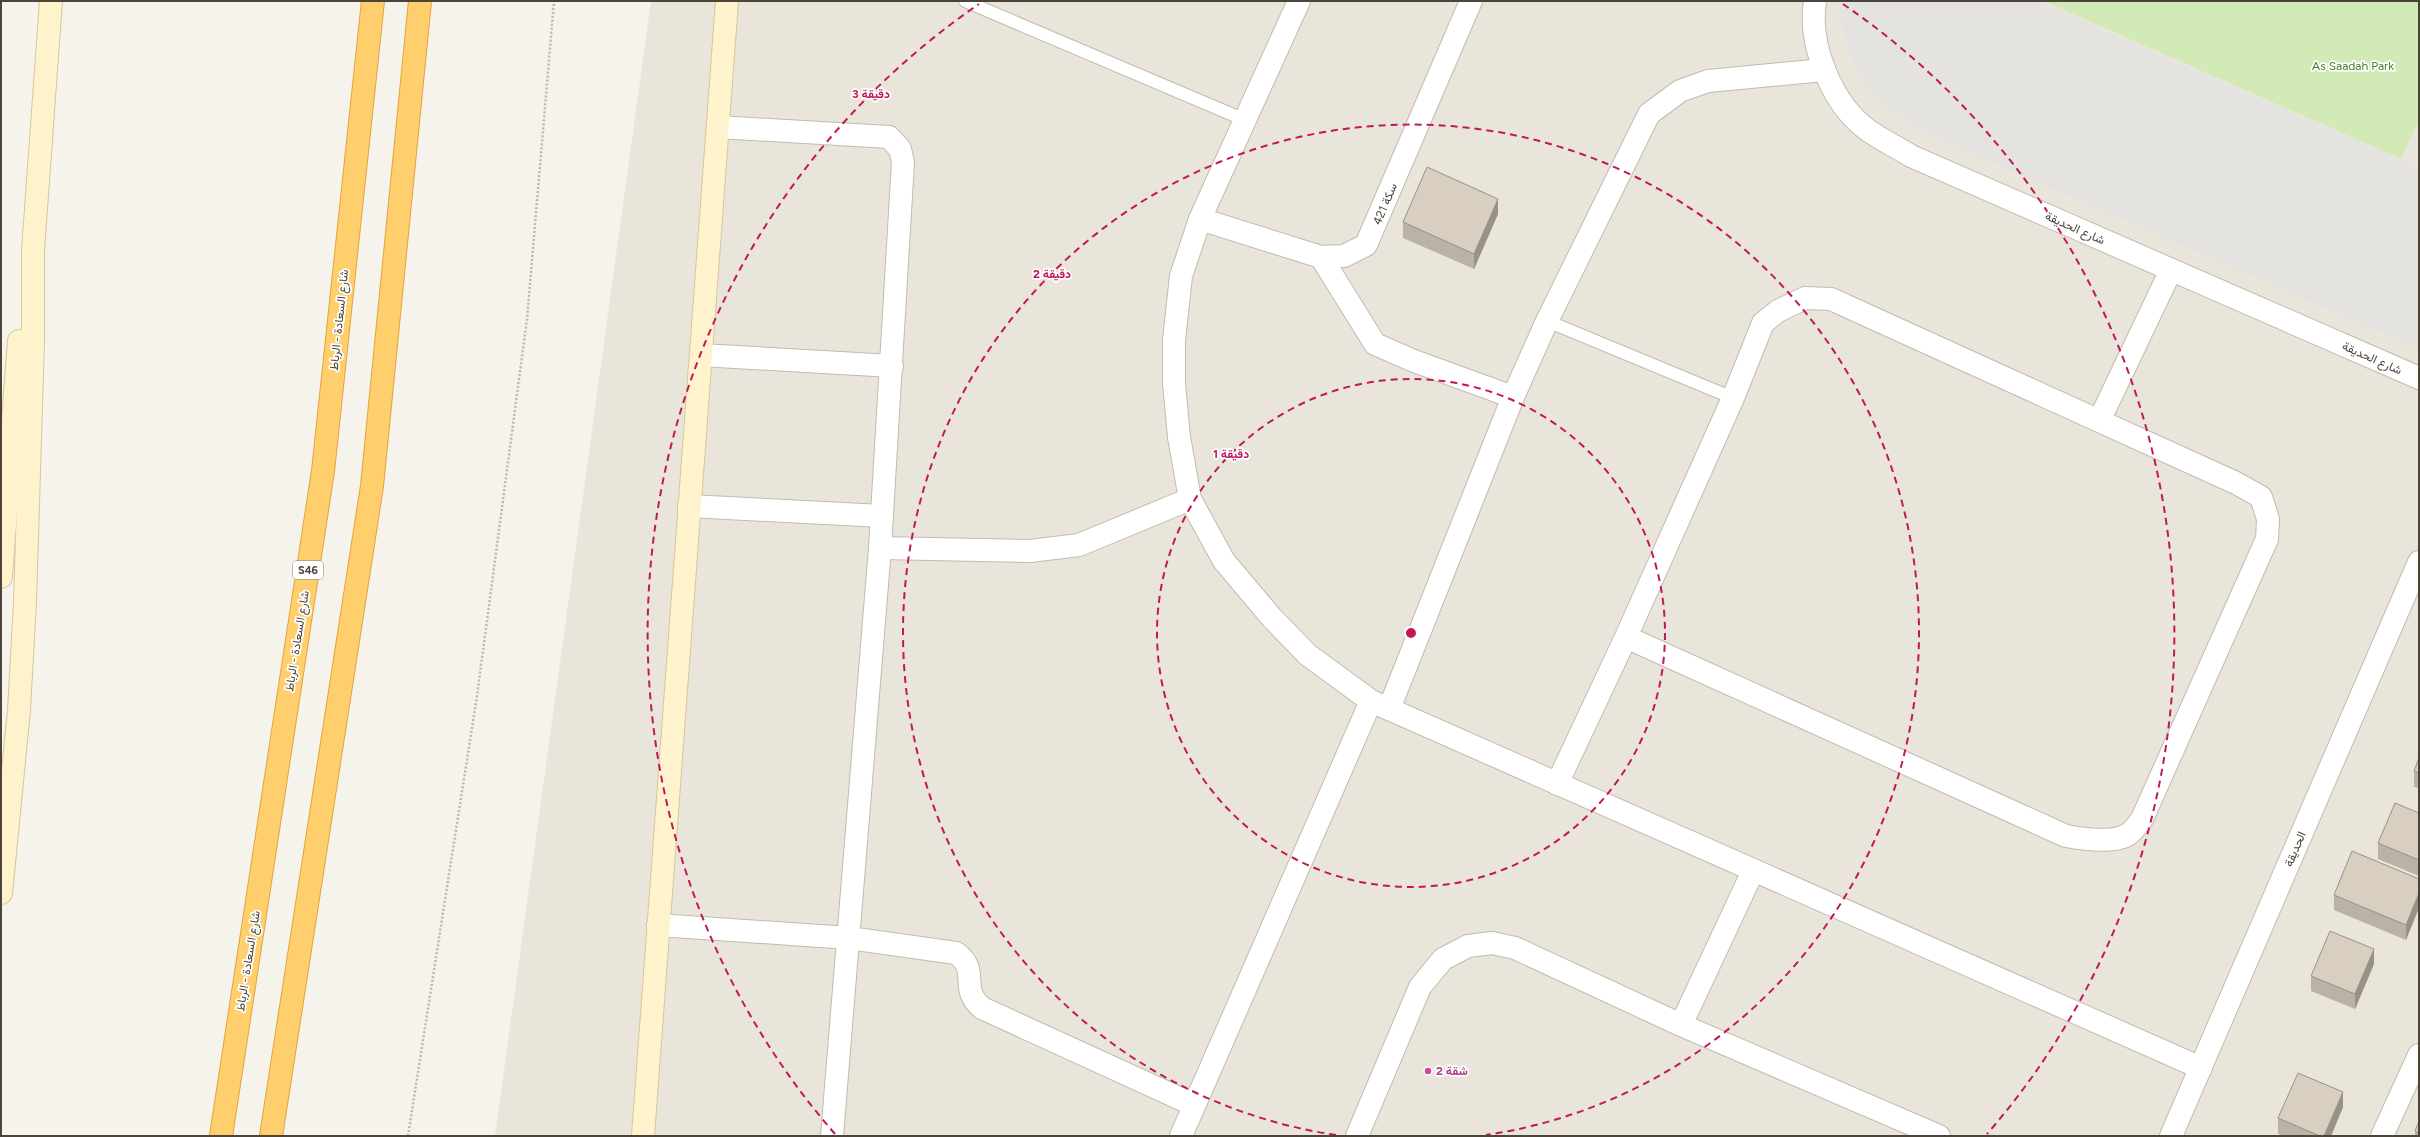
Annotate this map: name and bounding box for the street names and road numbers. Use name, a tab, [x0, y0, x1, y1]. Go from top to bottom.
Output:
street label: سكة 421	[1370, 181, 1400, 227]
street label: شارع الحديقة	[2042, 209, 2107, 249]
street label: شارع السعادة - الرباط	[327, 269, 353, 372]
street label: شارع الحديقة	[2339, 339, 2404, 379]
road number: S46	[293, 561, 323, 579]
street label: شارع السعادة - الرباط	[282, 590, 314, 693]
street label: الحديقة	[2281, 829, 2309, 869]
street label: شارع السعادة - الرباط	[233, 910, 265, 1013]

